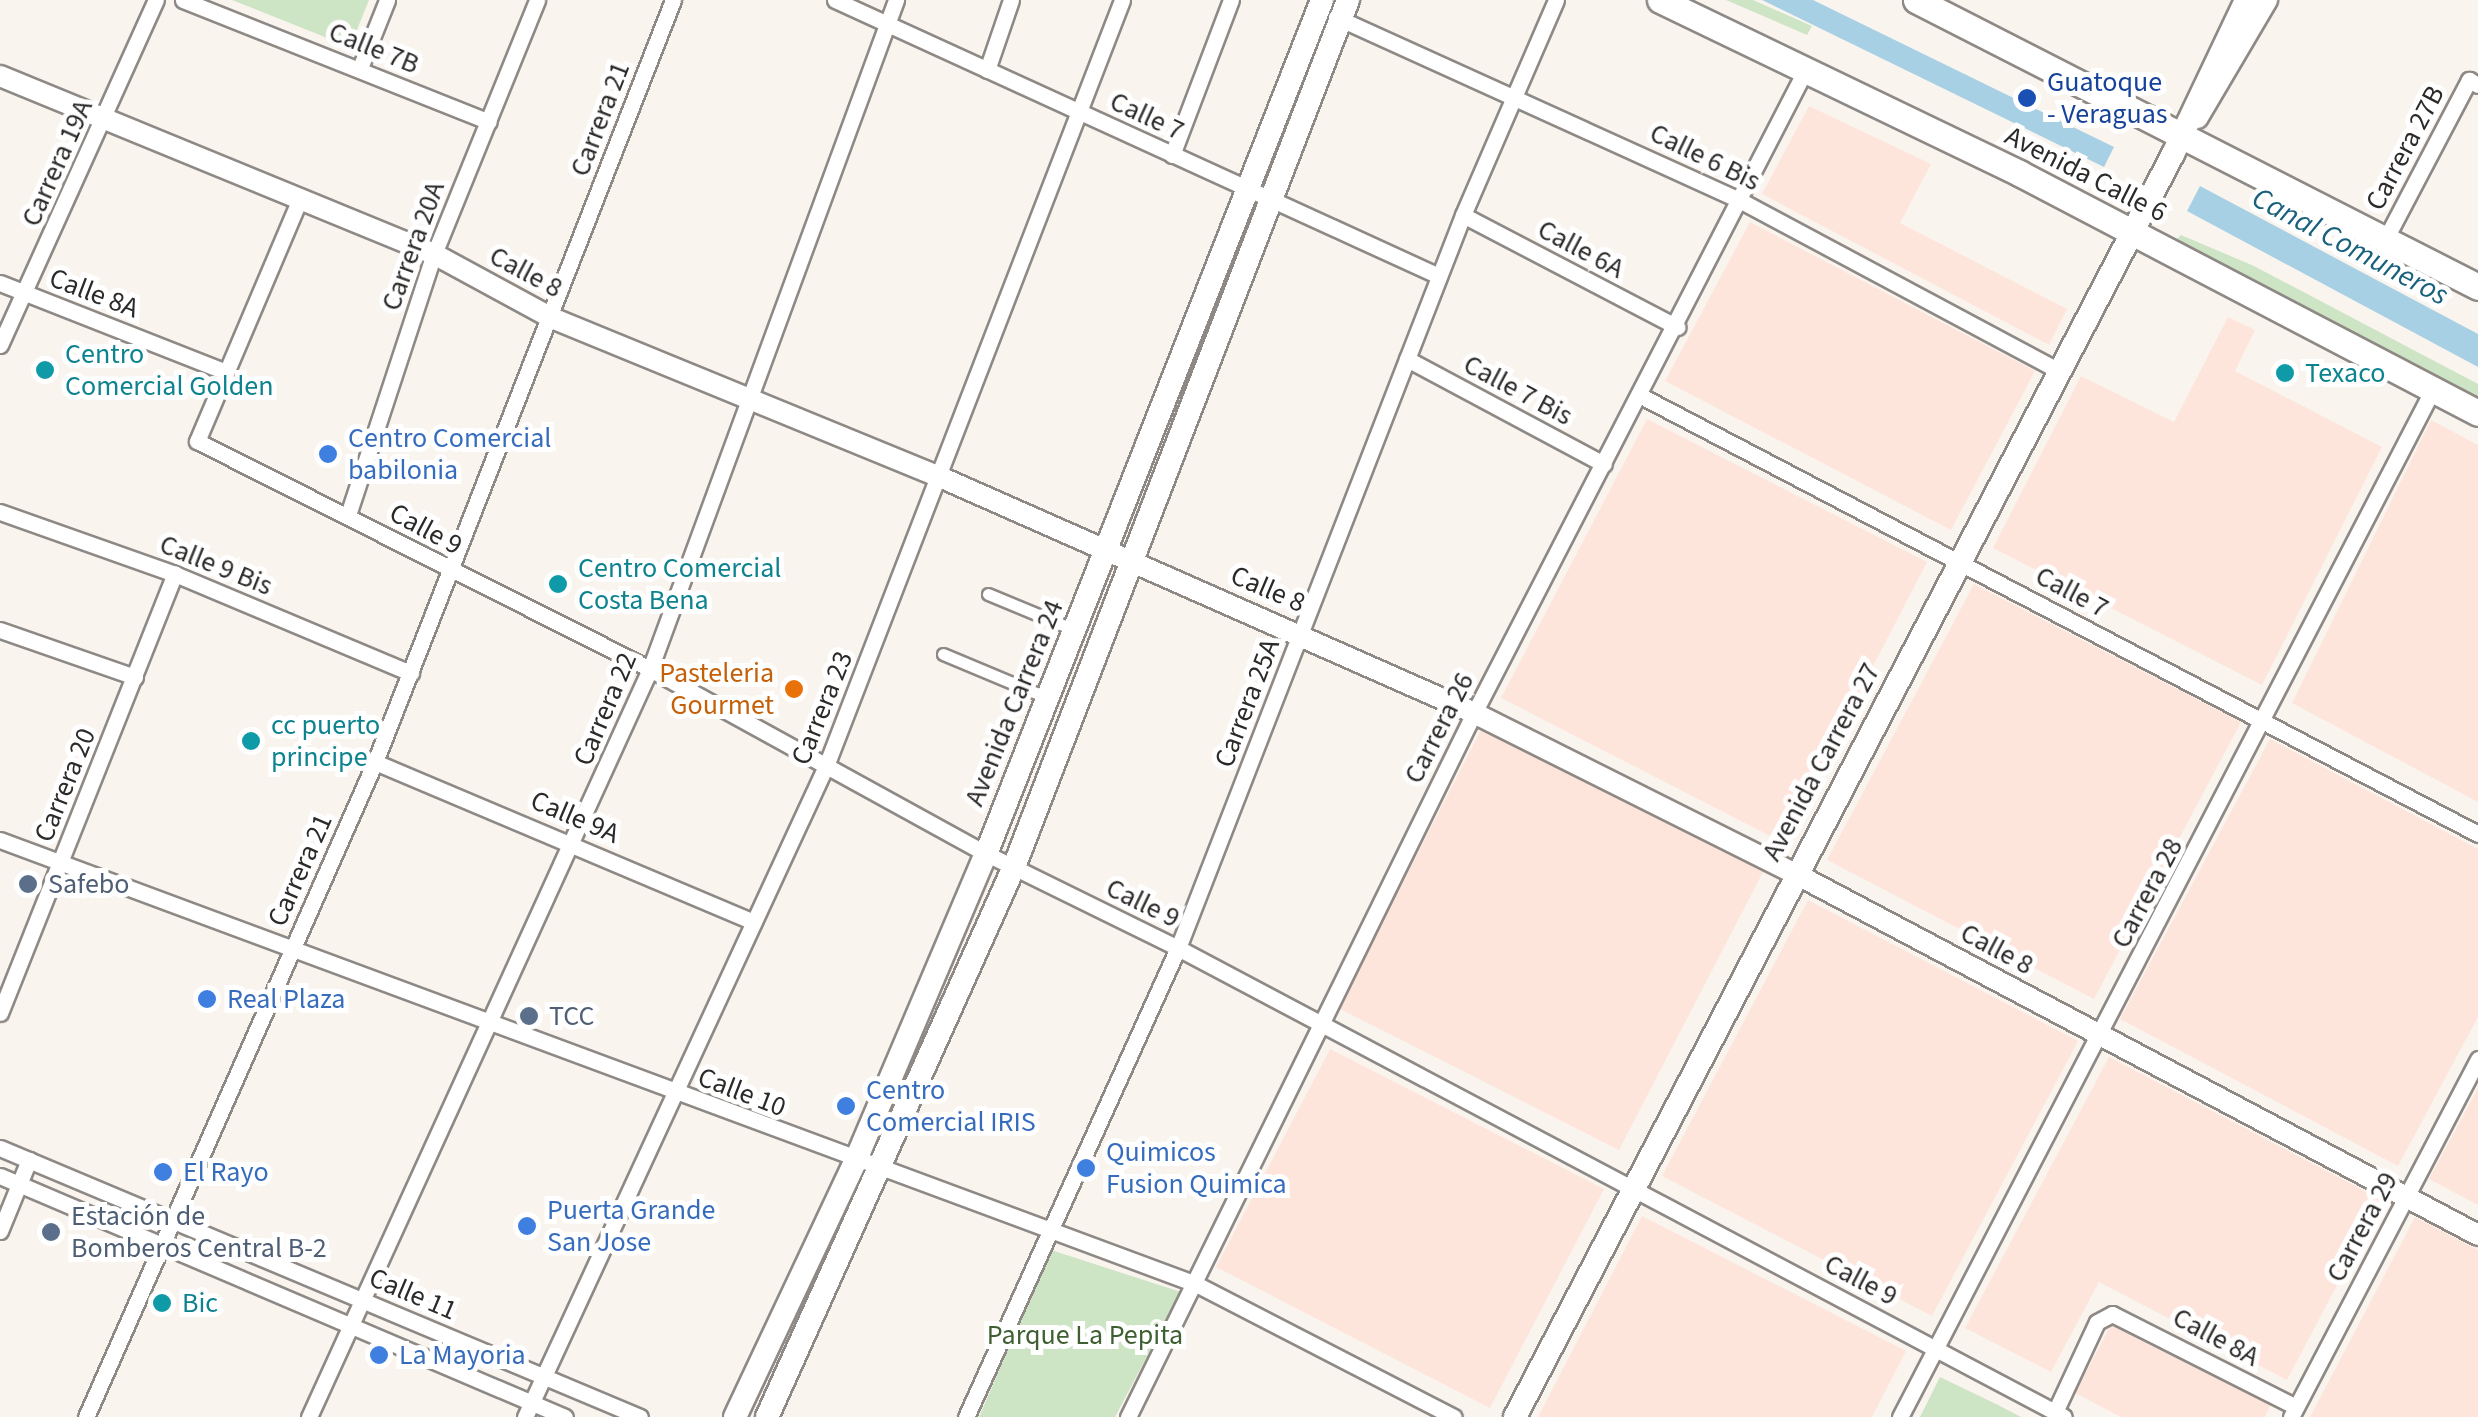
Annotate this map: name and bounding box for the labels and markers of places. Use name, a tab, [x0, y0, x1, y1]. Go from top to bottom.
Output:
place label: Guatoque - Veraguas	[2047, 65, 2168, 131]
marker: Guatoque - Veraguas	[2016, 87, 2038, 109]
place label: Centro Comercial Golden	[65, 337, 274, 403]
place label: Texaco	[2305, 356, 2386, 390]
marker: Centro Comercial Golden	[34, 359, 56, 381]
marker: Texaco	[2274, 362, 2296, 384]
place label: Centro Comercial babilonia	[348, 421, 551, 487]
marker: Centro Comercial babilonia	[317, 443, 339, 465]
place label: Centro Comercial Costa Bena	[578, 551, 781, 617]
marker: Centro Comercial Costa Bena	[547, 573, 569, 595]
place label: Pasteleria Gourmet	[659, 656, 774, 722]
marker: Pasteleria Gourmet	[783, 678, 805, 700]
place label: cc puerto principe	[271, 708, 380, 774]
marker: cc puerto principe	[240, 730, 262, 752]
place label: Safebo	[48, 867, 130, 901]
marker: Safebo	[17, 873, 39, 895]
place label: Real Plaza	[227, 982, 345, 1016]
marker: Real Plaza	[196, 988, 218, 1010]
place label: TCC	[549, 999, 595, 1033]
marker: TCC	[518, 1005, 540, 1027]
place label: Centro Comercial IRIS	[866, 1073, 1036, 1139]
marker: Centro Comercial IRIS	[835, 1095, 857, 1117]
place label: Quimicos Fusion Quimica	[1106, 1135, 1287, 1201]
place label: El Rayo	[183, 1155, 269, 1189]
marker: Quimicos Fusion Quimica	[1075, 1157, 1097, 1179]
marker: El Rayo	[152, 1161, 174, 1183]
place label: Puerta Grande San Jose	[547, 1193, 715, 1259]
place label: Estación de Bomberos Central B-2	[71, 1199, 327, 1265]
marker: Puerta Grande San Jose	[516, 1215, 538, 1237]
marker: Estación de Bomberos Central B-2	[40, 1221, 62, 1243]
place label: Bic	[182, 1286, 218, 1320]
marker: Bic	[151, 1292, 173, 1314]
place label: La Mayoria	[399, 1338, 526, 1372]
marker: La Mayoria	[368, 1344, 390, 1366]

